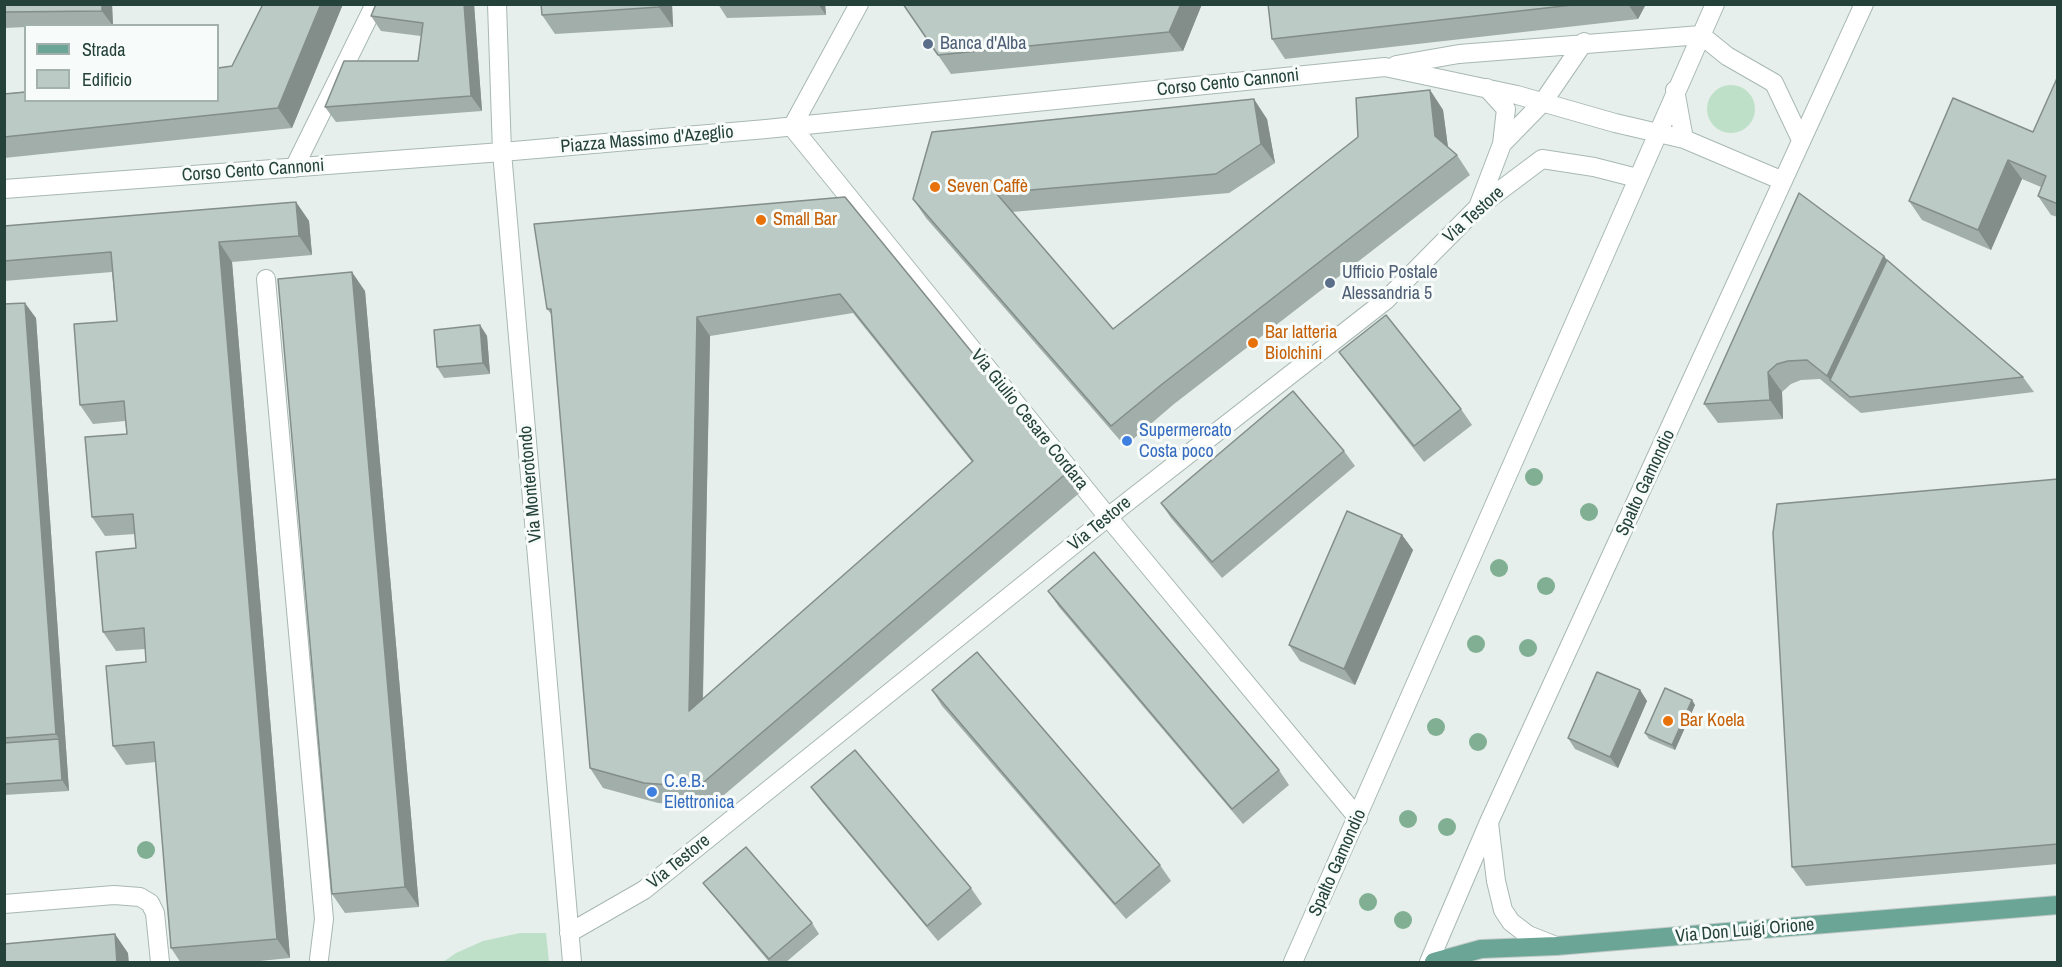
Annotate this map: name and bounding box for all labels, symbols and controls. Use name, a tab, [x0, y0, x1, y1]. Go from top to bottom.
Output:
legend	[24, 24, 219, 102]
place label: Banca d'Alba	[940, 33, 1027, 55]
text: Strada	[82, 37, 126, 62]
marker: Banca d'Alba	[921, 37, 935, 51]
street label: Corso Cento Cannoni	[1156, 65, 1300, 101]
text: Edificio	[82, 67, 132, 92]
street label: Piazza Massimo d'Azeglio	[560, 122, 734, 158]
street label: Corso Cento Cannoni	[181, 155, 325, 187]
place label: Seven Caffè	[947, 176, 1028, 198]
marker: Seven Caffè	[928, 180, 942, 194]
street label: Via Testore	[1439, 182, 1509, 248]
place label: Small Bar	[773, 209, 837, 231]
marker: Small Bar	[754, 213, 768, 227]
place label: Ufficio Postale Alessandria 5	[1342, 262, 1438, 304]
marker: Ufficio Postale Alessandria 5	[1323, 276, 1337, 290]
place label: Bar latteria Biolchini	[1265, 322, 1337, 364]
marker: Bar latteria Biolchini	[1246, 336, 1260, 350]
street label: Via Giulio Cesare Cordara	[966, 345, 1092, 495]
place label: Supermercato Costa poco	[1139, 420, 1232, 462]
street label: Via Monterotondo	[515, 425, 547, 543]
street label: Spalto Gamondio	[1612, 426, 1680, 540]
marker: Supermercato Costa poco	[1120, 434, 1134, 448]
street label: Via Testore	[1064, 492, 1136, 556]
place label: Bar Koela	[1680, 710, 1745, 732]
marker: Bar Koela	[1661, 714, 1675, 728]
place label: C.e.B. Elettronica	[664, 771, 735, 814]
marker: C.e.B. Elettronica	[645, 785, 659, 799]
street label: Spalto Gamondio	[1305, 806, 1371, 920]
street label: Via Testore	[643, 830, 715, 894]
street label: Via Don Luigi Orione	[1675, 914, 1815, 948]

